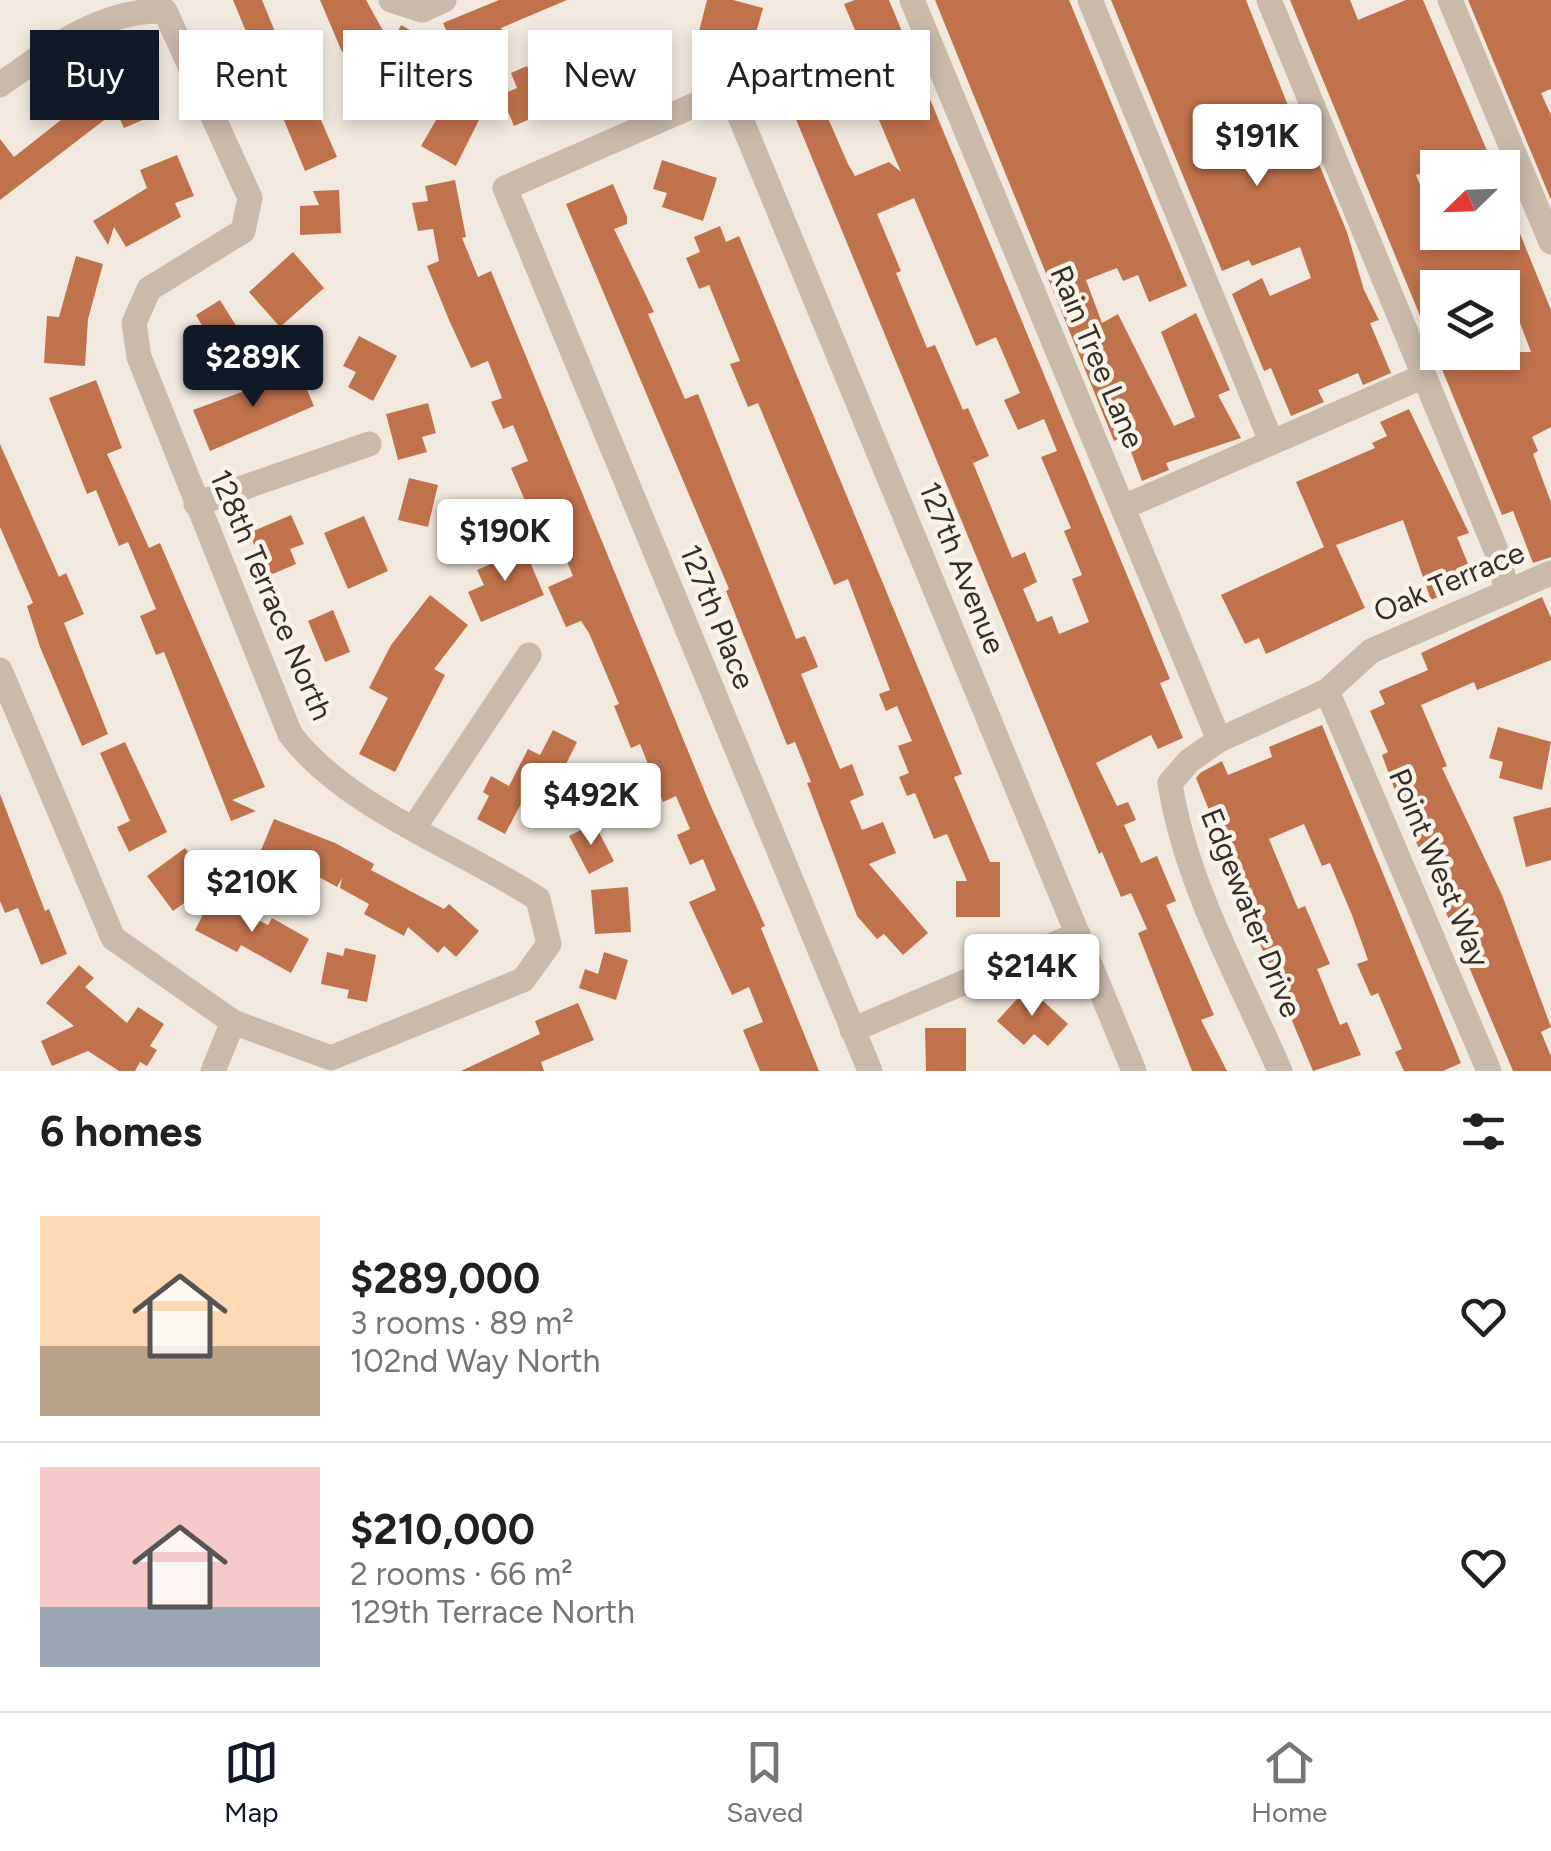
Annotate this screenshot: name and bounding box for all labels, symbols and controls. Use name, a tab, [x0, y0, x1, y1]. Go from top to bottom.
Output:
chip: Buy	[30, 30, 159, 120]
chip: Rent	[179, 30, 323, 120]
chip: Filters	[343, 30, 508, 120]
chip: New	[528, 30, 672, 120]
chip: Apartment	[692, 30, 930, 120]
pin: $191K	[1187, 104, 1327, 189]
text: $191K	[1215, 117, 1299, 155]
north arrow	[1420, 150, 1520, 250]
map controls	[1420, 150, 1520, 370]
street label: Rain Tree Lane	[1042, 260, 1153, 454]
button: layers	[1420, 270, 1520, 370]
pin: $289K	[183, 325, 323, 410]
text: $289K	[205, 338, 301, 376]
street label: 128th Terrace North	[202, 464, 341, 726]
street label: 127th Avenue	[911, 476, 1014, 659]
pin: $190K	[435, 499, 575, 584]
text: $190K	[459, 512, 551, 550]
street label: Oak Terrace	[1368, 533, 1530, 630]
street label: 127th Place	[672, 539, 763, 695]
pin: $492K	[521, 763, 661, 848]
street label: Point West Way	[1381, 763, 1498, 973]
text: $492K	[543, 776, 639, 814]
street label: Edgewater Drive	[1193, 803, 1310, 1023]
pin: $210K	[182, 850, 322, 935]
text: $210K	[206, 863, 298, 901]
pin: $214K	[962, 934, 1102, 1019]
text: $214K	[986, 947, 1078, 985]
icon: filters	[1456, 1104, 1511, 1159]
text: 6 homes	[40, 1106, 202, 1157]
text: $289,000	[350, 1253, 540, 1304]
icon: home	[120, 1256, 240, 1376]
icon: heart	[1456, 1289, 1511, 1344]
text: 3 rooms · 89 m²	[350, 1304, 574, 1342]
text: 102nd Way North	[350, 1342, 600, 1380]
text: $210,000	[350, 1504, 535, 1555]
icon: home	[120, 1507, 240, 1627]
icon: heart	[1456, 1540, 1511, 1595]
text: 2 rooms · 66 m²	[350, 1555, 573, 1593]
text: 129th Terrace North	[350, 1593, 635, 1631]
tab: Map	[224, 1735, 279, 1829]
tab: Saved	[726, 1735, 803, 1829]
tab: Home	[1251, 1735, 1327, 1829]

